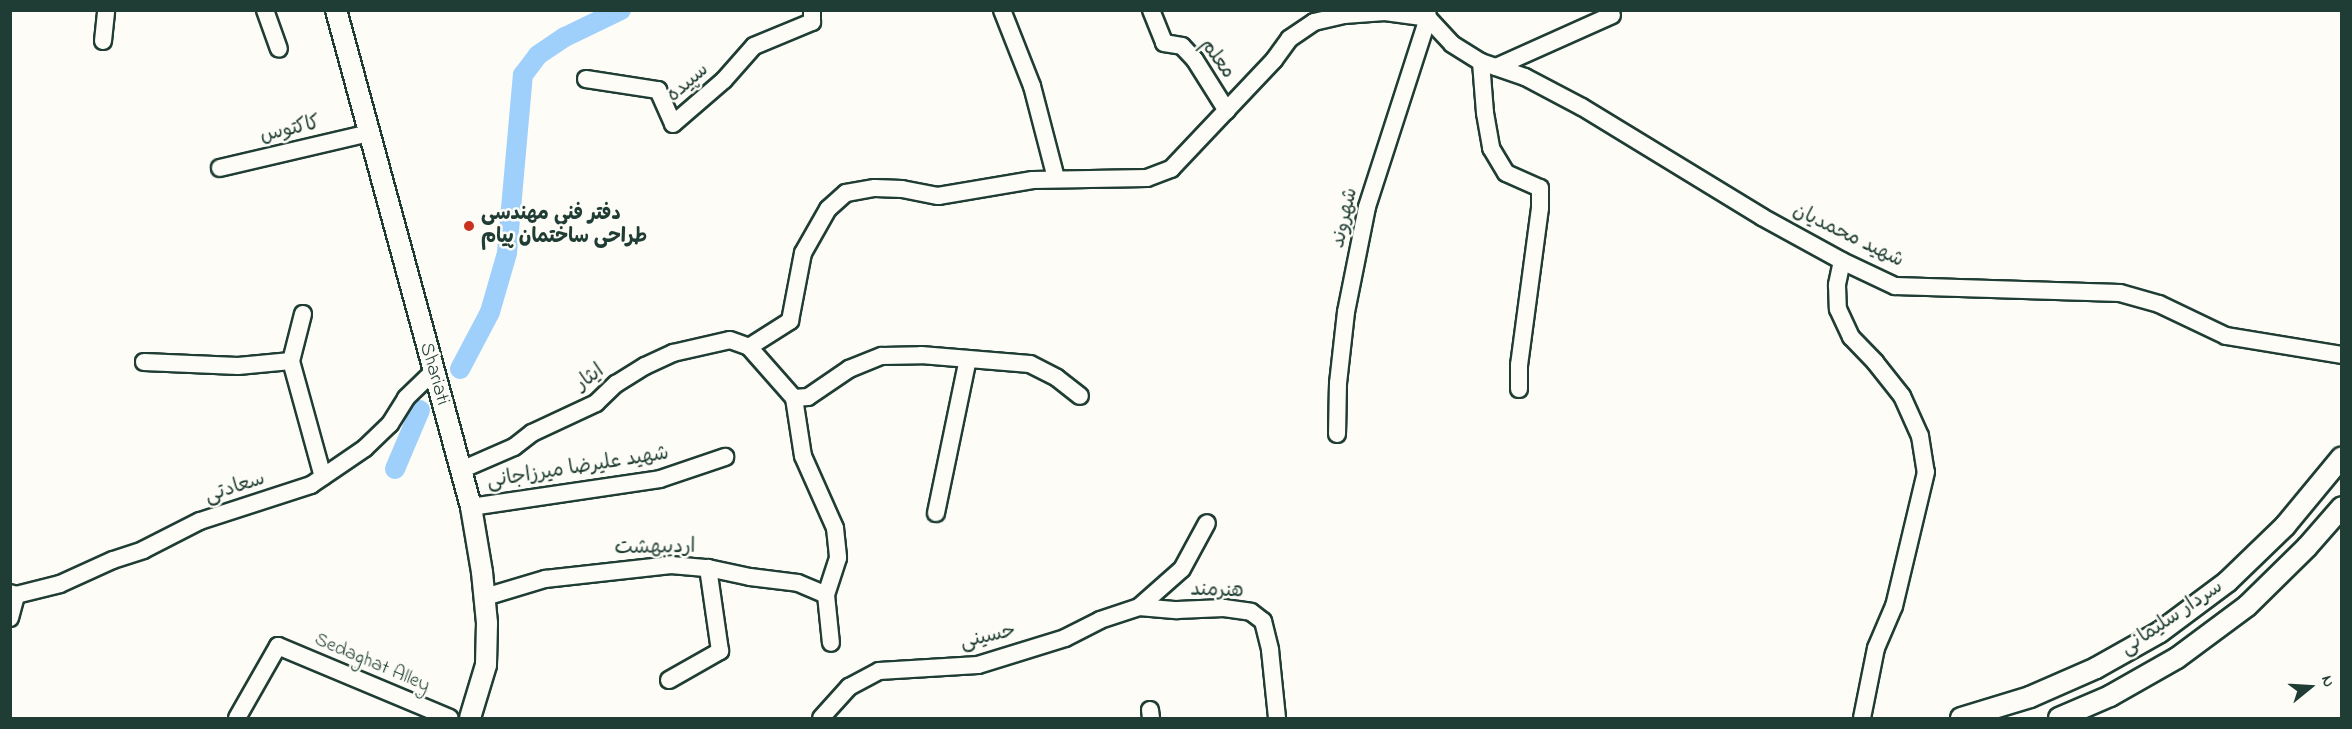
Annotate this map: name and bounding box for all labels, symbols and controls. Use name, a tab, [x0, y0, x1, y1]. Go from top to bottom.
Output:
street label: معلم	[1194, 34, 1240, 84]
street label: سپیده	[662, 58, 714, 108]
street label: کاکتوس	[258, 111, 322, 149]
street label: شهروند	[1326, 185, 1364, 251]
street label: شهید محمدیان	[1789, 199, 1907, 273]
place label: دفتر فنی مهندسی طراحی ساختمان پیام	[481, 202, 647, 249]
marker: دفتر فنی مهندسی طراحی ساختمان پیام	[462, 219, 476, 233]
street label: Shariati	[414, 340, 454, 408]
street label: ایثار	[571, 360, 609, 396]
street label: شهید علیرضا میرزاجانی	[485, 442, 671, 494]
street label: سعادتی	[202, 467, 268, 509]
street label: اردیبهشت	[614, 535, 696, 561]
street label: سردار سلیمانی	[2116, 575, 2228, 661]
street label: هنرمند	[1190, 578, 1244, 604]
street label: حسینی	[958, 619, 1018, 655]
street label: Sedaghat Alley	[311, 628, 433, 698]
north arrow	[2280, 657, 2340, 717]
text: N	[2314, 673, 2340, 690]

